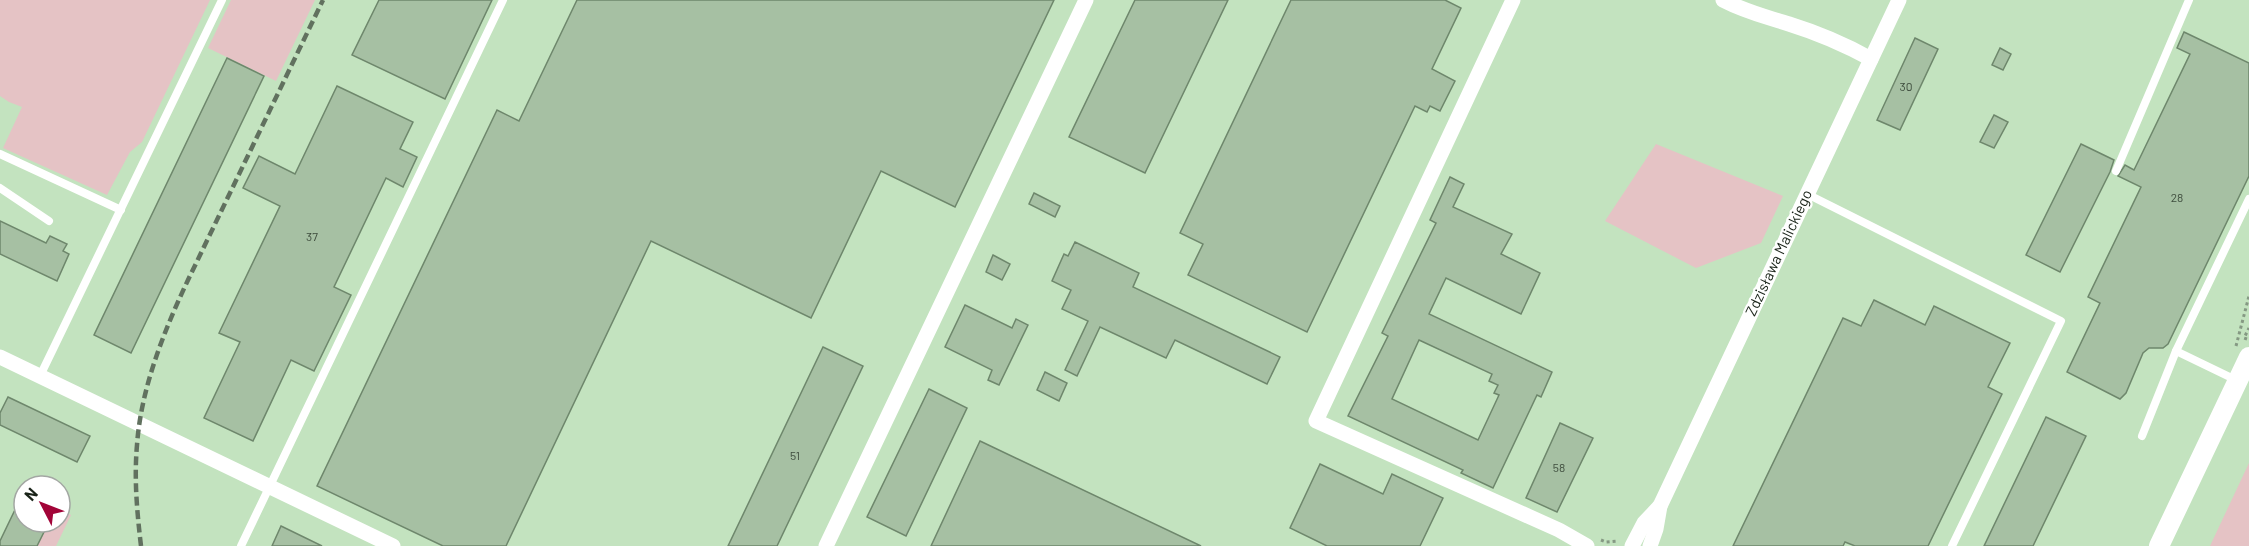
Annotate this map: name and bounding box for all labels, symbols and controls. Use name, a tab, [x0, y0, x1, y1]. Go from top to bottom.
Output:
house number: 30	[1900, 79, 1912, 93]
street label: Zdzisława Malickiego	[1741, 187, 1815, 319]
house number: 28	[2171, 190, 2183, 204]
house number: 37	[306, 229, 318, 243]
house number: 51	[790, 448, 800, 462]
house number: 58	[1553, 460, 1565, 474]
north arrow	[12, 474, 72, 534]
text: N	[20, 483, 41, 504]

